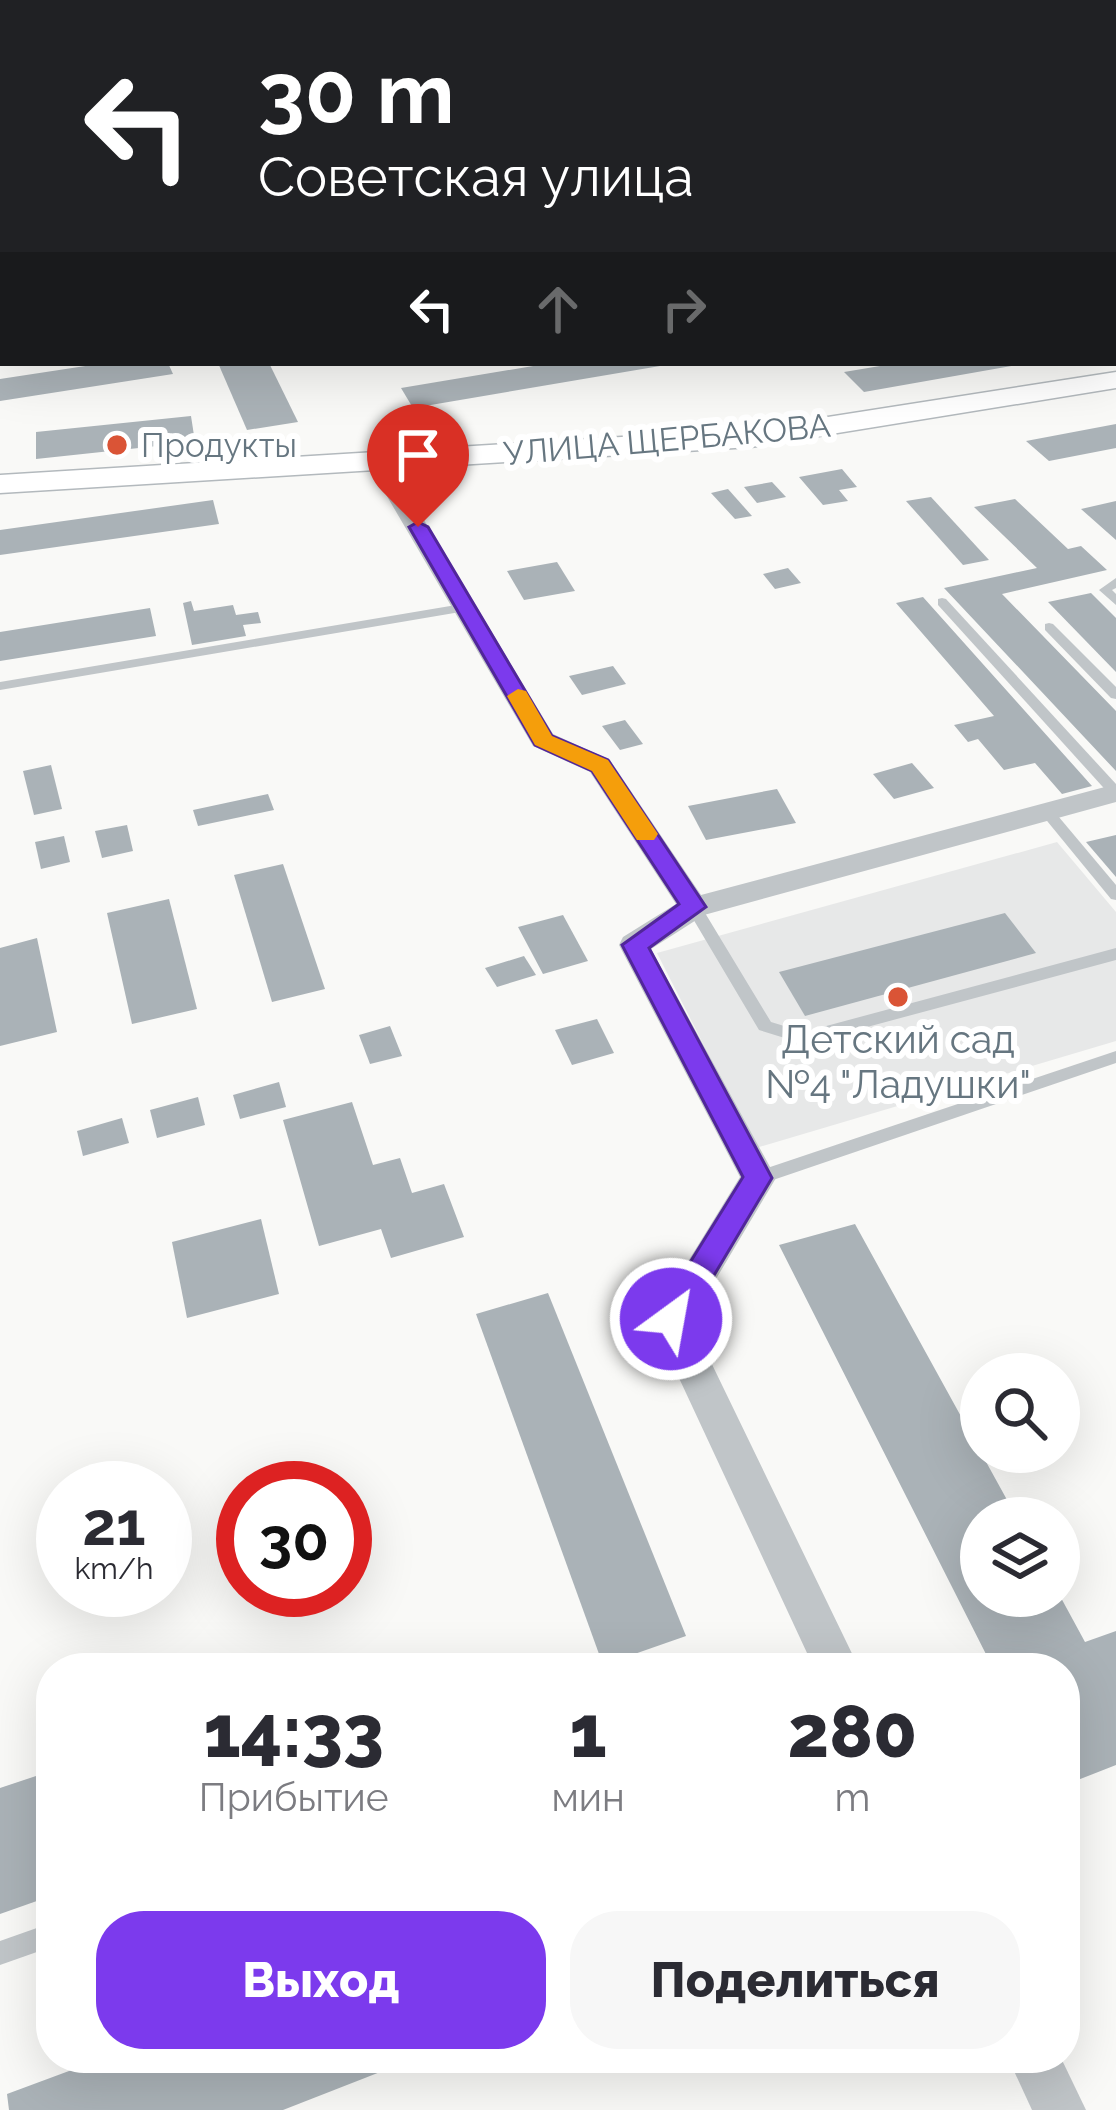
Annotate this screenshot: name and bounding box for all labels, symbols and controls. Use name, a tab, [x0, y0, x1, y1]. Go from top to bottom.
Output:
text: 30 m	[258, 44, 455, 143]
icon: left	[60, 48, 216, 204]
text: Советская улица	[258, 145, 694, 209]
icon: left	[399, 276, 465, 342]
icon: ahead	[525, 276, 591, 342]
icon: right	[651, 276, 717, 342]
pin	[367, 404, 469, 527]
street label: УЛИЦА ЩЕРБАКОВА	[502, 406, 832, 473]
icon: arrive	[385, 422, 451, 488]
place label: Продукты	[141, 426, 297, 465]
marker: Продукты	[104, 432, 130, 458]
marker: Детский сад №4 "Ладушки"	[885, 984, 911, 1010]
place label: Детский сад №4 "Ладушки"	[765, 1016, 1031, 1107]
position arrow	[608, 1256, 734, 1382]
map controls	[960, 1353, 1080, 1617]
button: search	[960, 1353, 1080, 1473]
speed limit sign: 30	[216, 1461, 372, 1617]
text: 21	[82, 1489, 146, 1559]
button: layers	[960, 1497, 1080, 1617]
text: km/h	[74, 1551, 154, 1586]
text: 14:33	[203, 1689, 384, 1774]
text: 1	[569, 1689, 607, 1774]
text: 280	[788, 1689, 917, 1774]
text: Прибытие	[199, 1774, 389, 1820]
text: мин	[551, 1774, 625, 1820]
text: m	[834, 1774, 870, 1820]
button: Выход	[96, 1911, 546, 2049]
button: Поделиться	[570, 1911, 1020, 2049]

